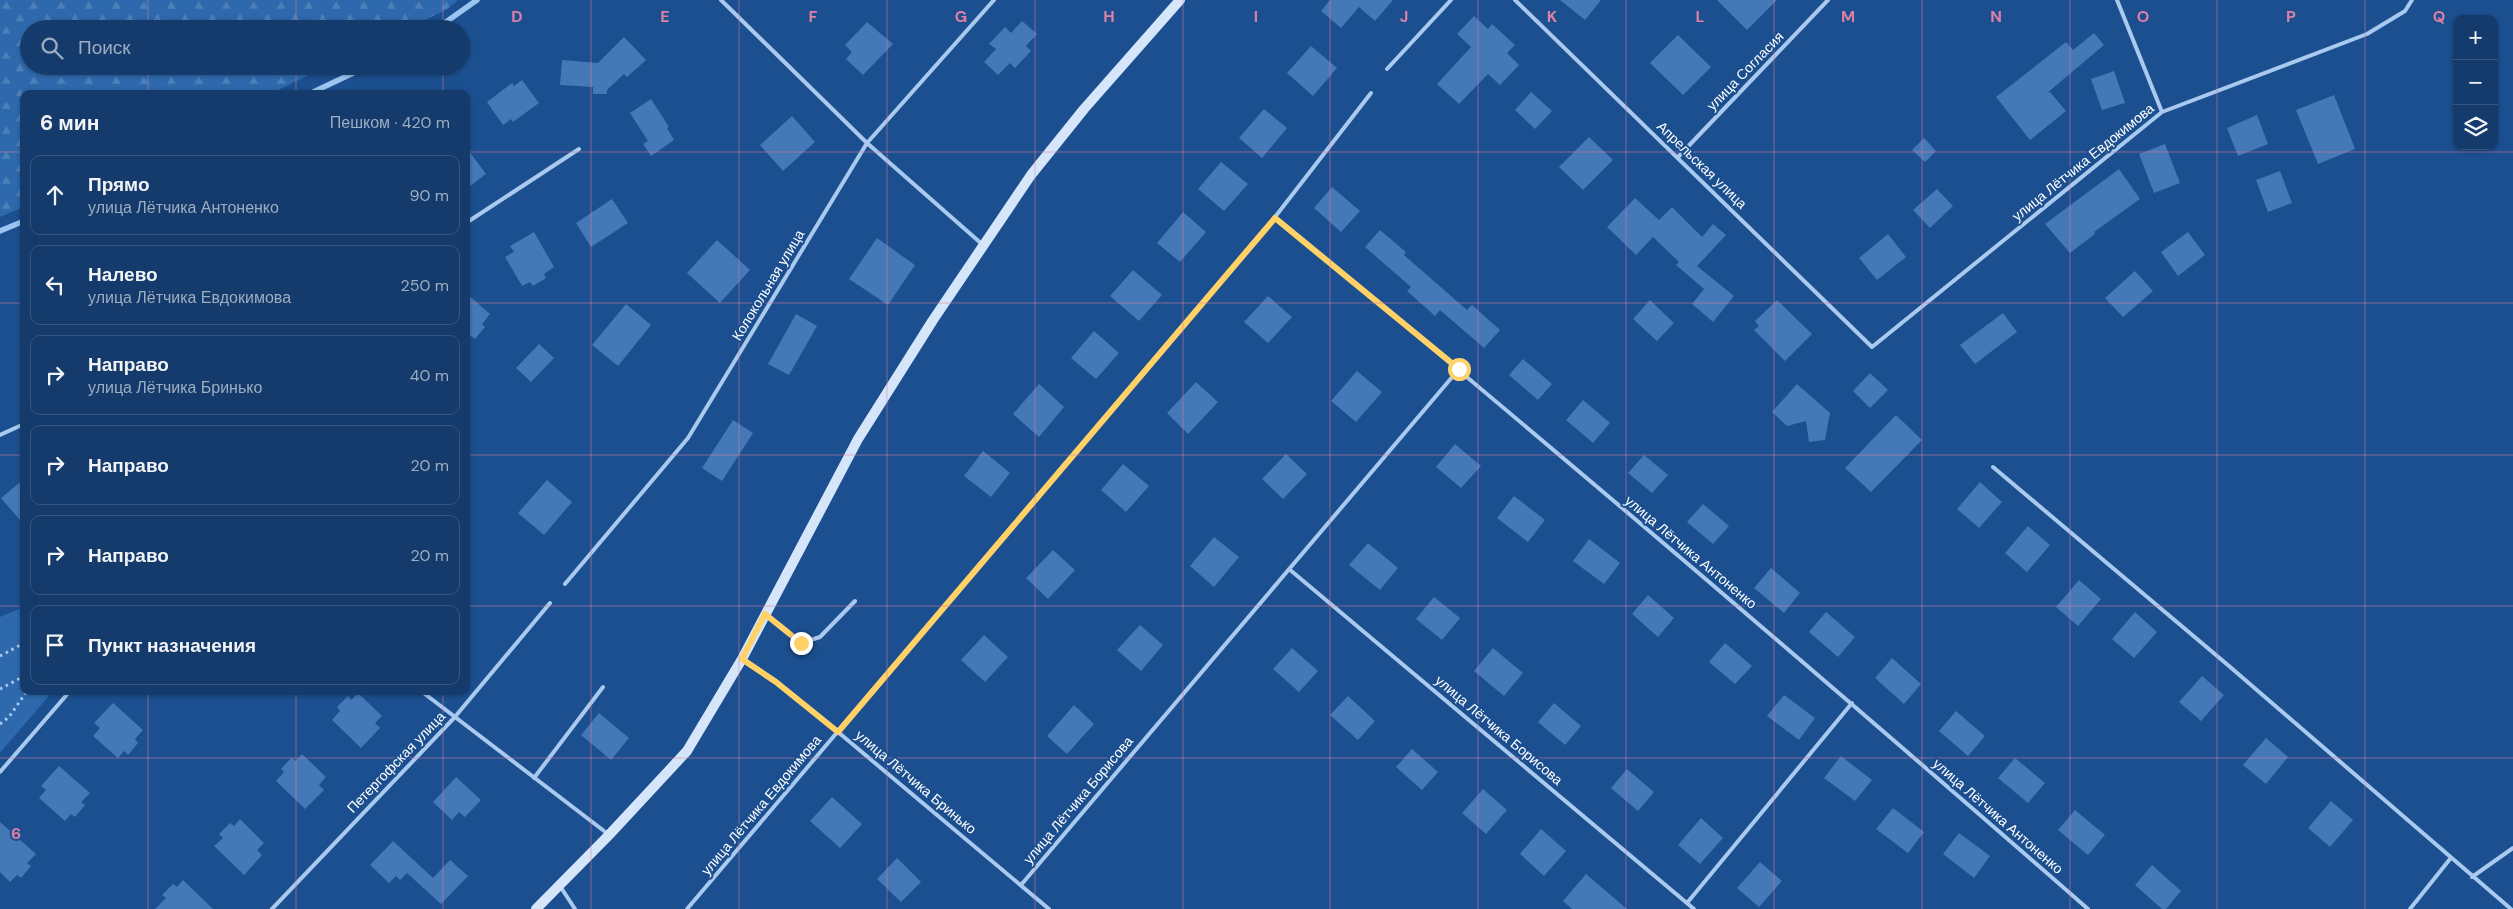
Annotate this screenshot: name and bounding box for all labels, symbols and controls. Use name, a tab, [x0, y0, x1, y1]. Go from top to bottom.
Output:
text: D	[511, 6, 523, 27]
text: E	[660, 6, 670, 27]
text: F	[809, 6, 818, 27]
text: G	[955, 6, 967, 27]
text: H	[1103, 6, 1115, 27]
text: I	[1254, 6, 1258, 27]
text: J	[1400, 6, 1408, 27]
text: K	[1547, 6, 1558, 27]
text: L	[1696, 6, 1705, 27]
text: M	[1841, 6, 1855, 27]
text: N	[1990, 6, 2002, 27]
text: O	[2137, 6, 2149, 27]
text: P	[2286, 6, 2296, 27]
text: Q	[2433, 6, 2445, 27]
map controls	[2453, 15, 2498, 150]
button: +	[2453, 15, 2498, 60]
search box	[20, 20, 470, 75]
street label: улица Согласия	[1703, 28, 1787, 114]
icon: search	[38, 34, 66, 62]
text: Поиск	[78, 35, 131, 60]
button: −	[2453, 60, 2498, 105]
street label: улица Лётчика Евдокимова	[2008, 99, 2158, 225]
button: layers	[2453, 105, 2498, 150]
text: 6 мин	[40, 109, 99, 137]
text: Пешком · 420 m	[330, 112, 450, 133]
street label: Апрельская улица	[1653, 117, 1751, 213]
text: Прямо	[88, 172, 150, 197]
icon: ahead	[41, 181, 69, 209]
text: 90 m	[409, 185, 449, 206]
text: улица Лётчика Антоненко	[88, 197, 279, 218]
street label: Колокольная улица	[728, 226, 808, 344]
text: Налево	[88, 262, 158, 287]
icon: left	[41, 271, 69, 299]
text: 250 m	[401, 275, 449, 296]
text: улица Лётчика Евдокимова	[88, 287, 291, 308]
text: Направо	[88, 352, 169, 377]
route start	[1448, 358, 1471, 381]
icon: right	[41, 361, 69, 389]
text: 40 m	[410, 365, 449, 386]
text: улица Лётчика Бринько	[88, 377, 262, 398]
icon: right	[41, 451, 69, 479]
text: Направо	[88, 453, 169, 478]
text: 20 m	[410, 455, 449, 476]
street label: улица Лётчика Антоненко	[1621, 491, 1761, 613]
icon: right	[41, 541, 69, 569]
text: Направо	[88, 543, 169, 568]
text: 20 m	[410, 545, 449, 566]
icon: arrive	[41, 631, 69, 659]
route end	[790, 632, 813, 655]
text: Пункт назначения	[88, 633, 256, 658]
street label: улица Лётчика Борисова	[1431, 671, 1567, 789]
street label: Петергофская улица	[343, 707, 449, 817]
street label: улица Лётчика Бринько	[852, 726, 980, 838]
street label: улица Лётчика Евдокимова	[697, 731, 825, 879]
street label: улица Лётчика Борисова	[1019, 732, 1137, 868]
street label: улица Лётчика Антоненко	[1929, 754, 2067, 878]
text: 6	[11, 823, 21, 844]

